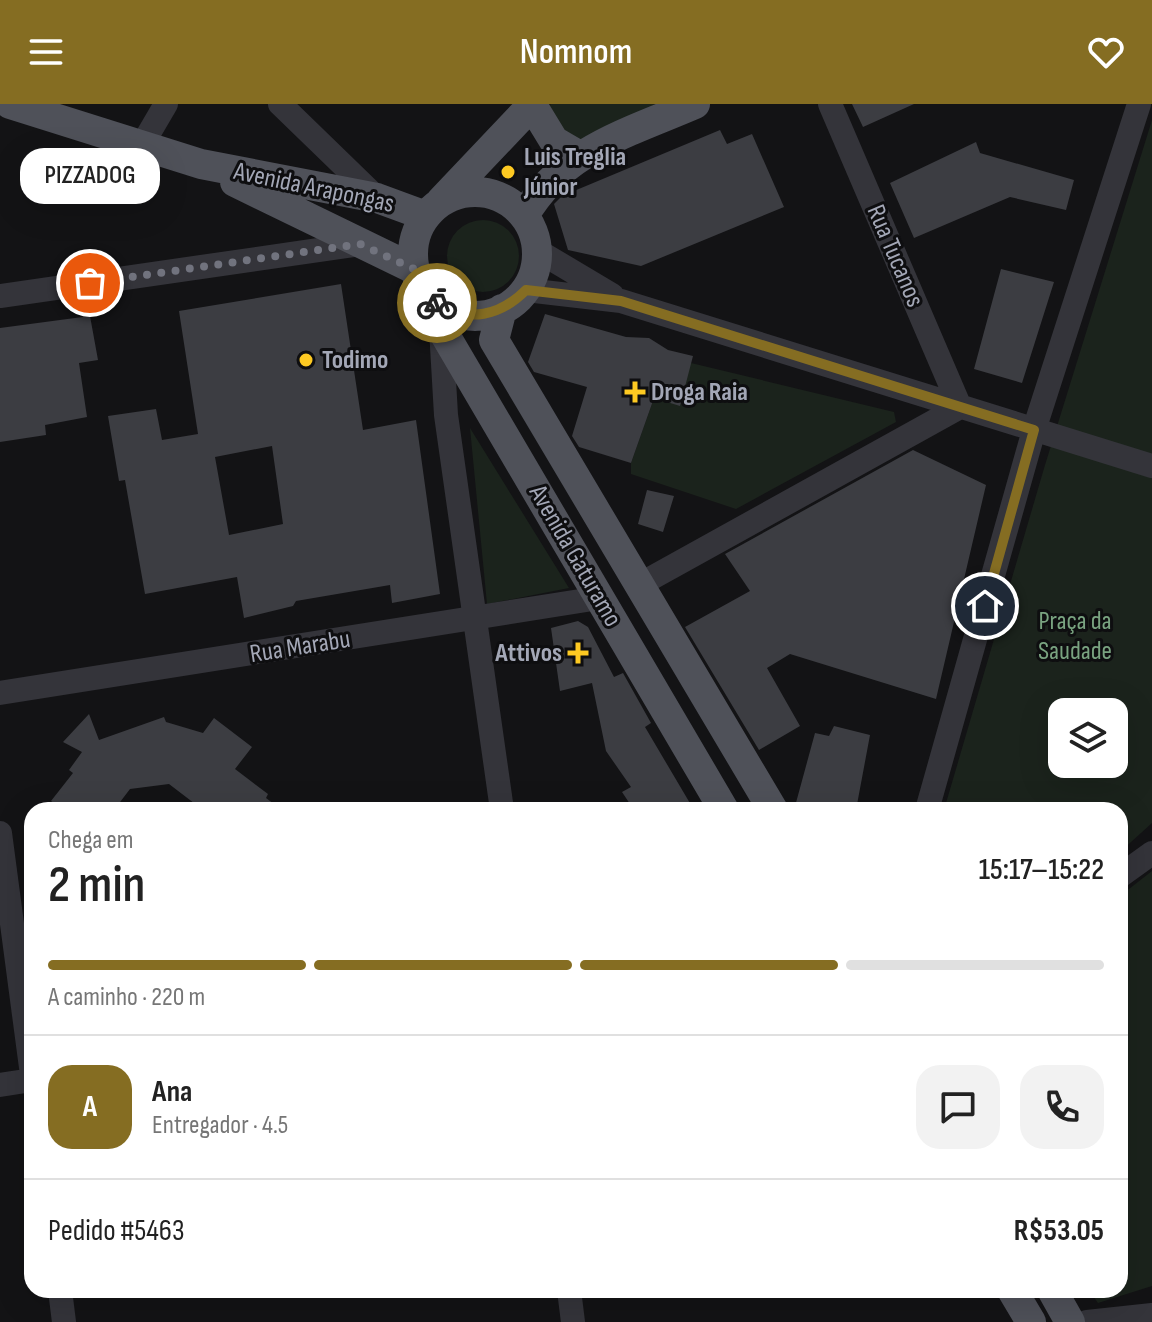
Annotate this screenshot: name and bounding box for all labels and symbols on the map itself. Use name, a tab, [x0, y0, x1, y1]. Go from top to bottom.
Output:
place label: Luis Treglia Júnior	[523, 142, 626, 203]
callout: PIZZADOG	[20, 147, 160, 203]
street label: Avenida Arapongas	[230, 156, 397, 220]
marker: Luis Treglia Júnior	[499, 163, 517, 181]
street label: Rua Tucanos	[860, 200, 930, 312]
pin	[56, 249, 124, 317]
courier	[397, 263, 477, 343]
place label: Todimo	[322, 345, 388, 376]
marker: Todimo	[297, 351, 315, 369]
place label: Droga Raia	[651, 377, 748, 408]
marker: Droga Raia	[626, 383, 644, 401]
street label: Avenida Gaturamo	[522, 479, 628, 632]
pin	[951, 572, 1019, 640]
park label: Praça da Saudade	[1038, 606, 1112, 667]
street label: Rua Marabu	[248, 624, 352, 670]
place label: Attivos	[494, 638, 562, 669]
marker: Attivos	[569, 644, 587, 662]

